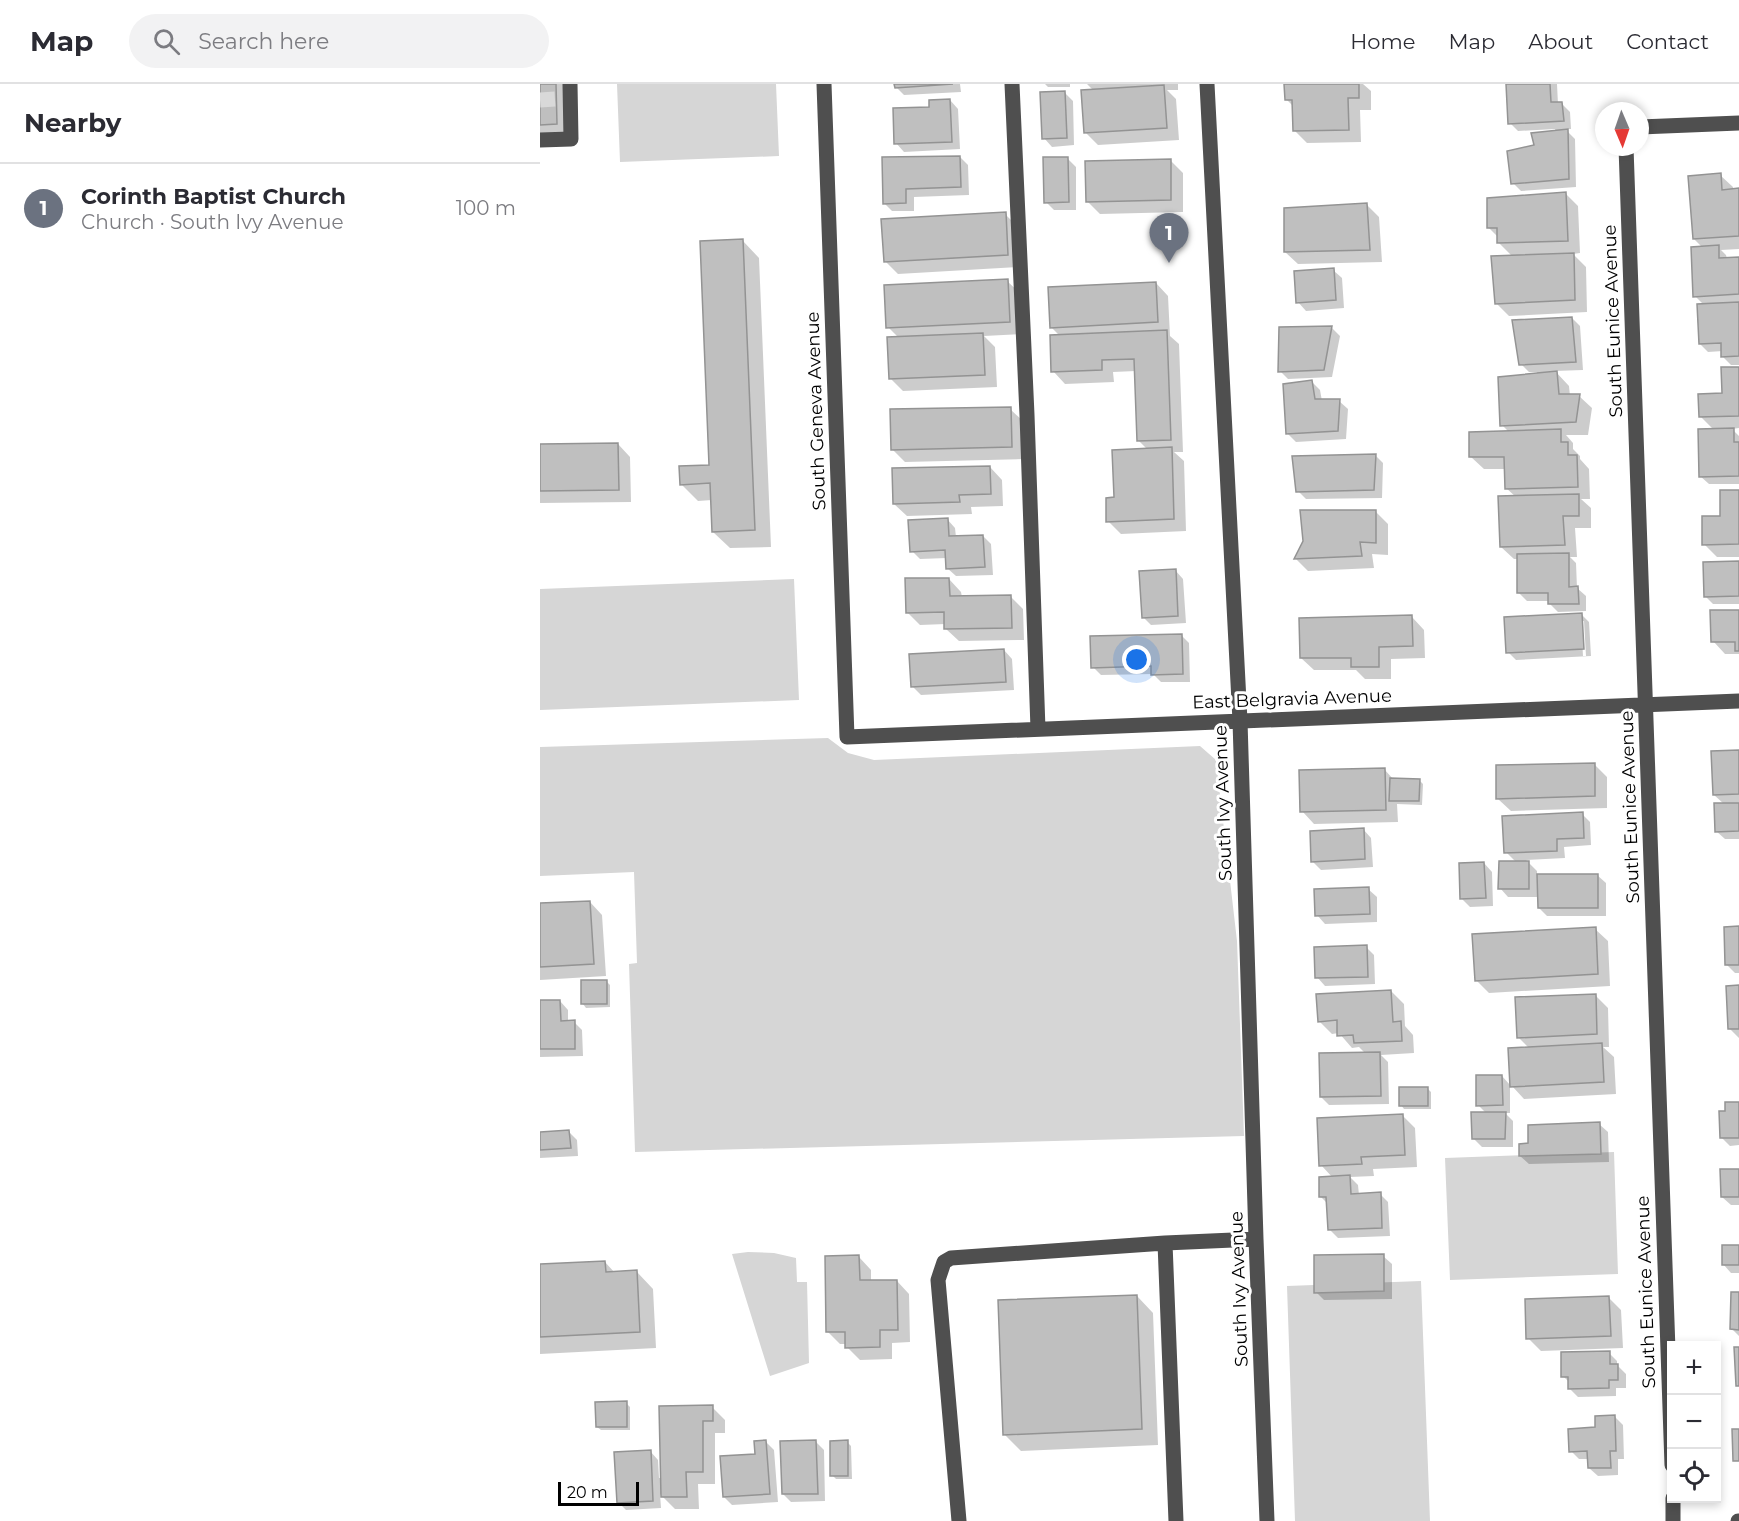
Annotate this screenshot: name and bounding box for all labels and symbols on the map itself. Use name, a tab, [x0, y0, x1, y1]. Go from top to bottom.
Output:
north arrow	[1595, 102, 1649, 156]
pin: 1	[1150, 214, 1188, 263]
street label: South Eunice Avenue	[1599, 224, 1627, 418]
street label: South Geneva Avenue	[802, 311, 830, 511]
your location	[1122, 645, 1151, 674]
street label: East Belgravia Avenue	[1192, 685, 1392, 713]
street label: South Eunice Avenue	[1616, 710, 1644, 904]
street label: South Ivy Avenue	[1209, 724, 1237, 881]
street label: South Eunice Avenue	[1632, 1195, 1660, 1389]
street label: South Ivy Avenue	[1225, 1210, 1253, 1367]
scale bar	[558, 1479, 639, 1506]

